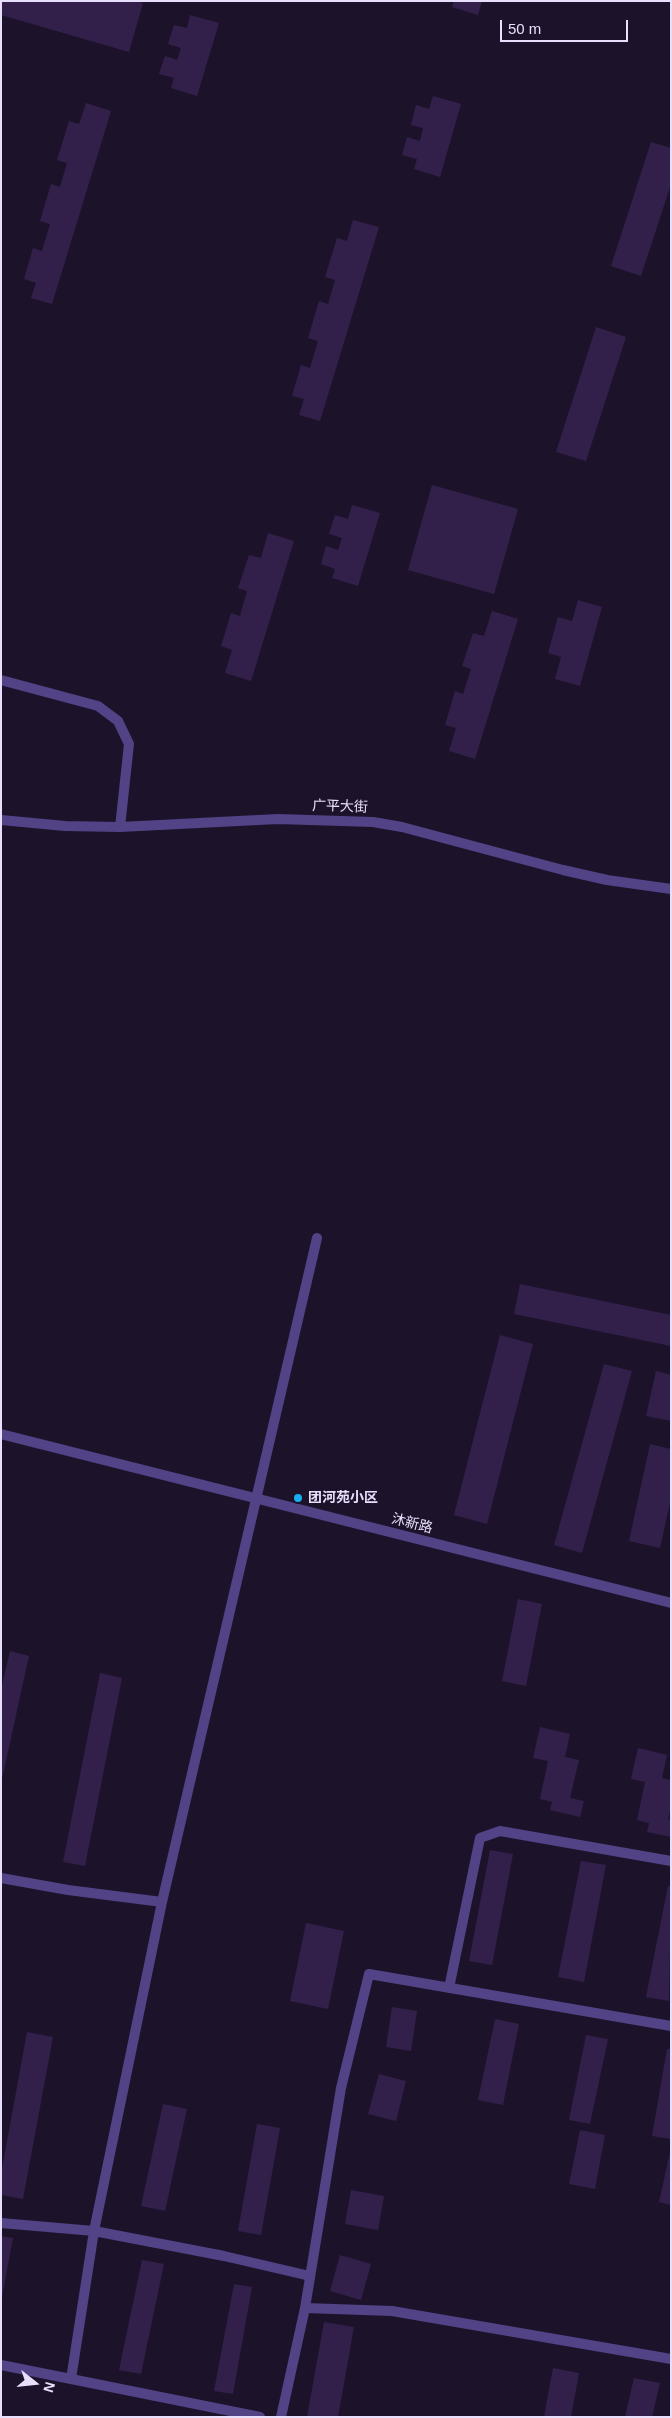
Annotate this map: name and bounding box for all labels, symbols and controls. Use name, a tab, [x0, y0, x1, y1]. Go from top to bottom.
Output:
scale bar	[502, 10, 630, 42]
text: 50 m	[508, 20, 541, 37]
street label: 广平大街	[312, 798, 368, 816]
place label: 团河苑小区	[308, 1490, 378, 1506]
marker: 团河苑小区	[292, 1492, 304, 1504]
street label: 沐新路	[390, 1511, 434, 1537]
north arrow	[10, 2358, 60, 2408]
text: N	[40, 2380, 59, 2394]

